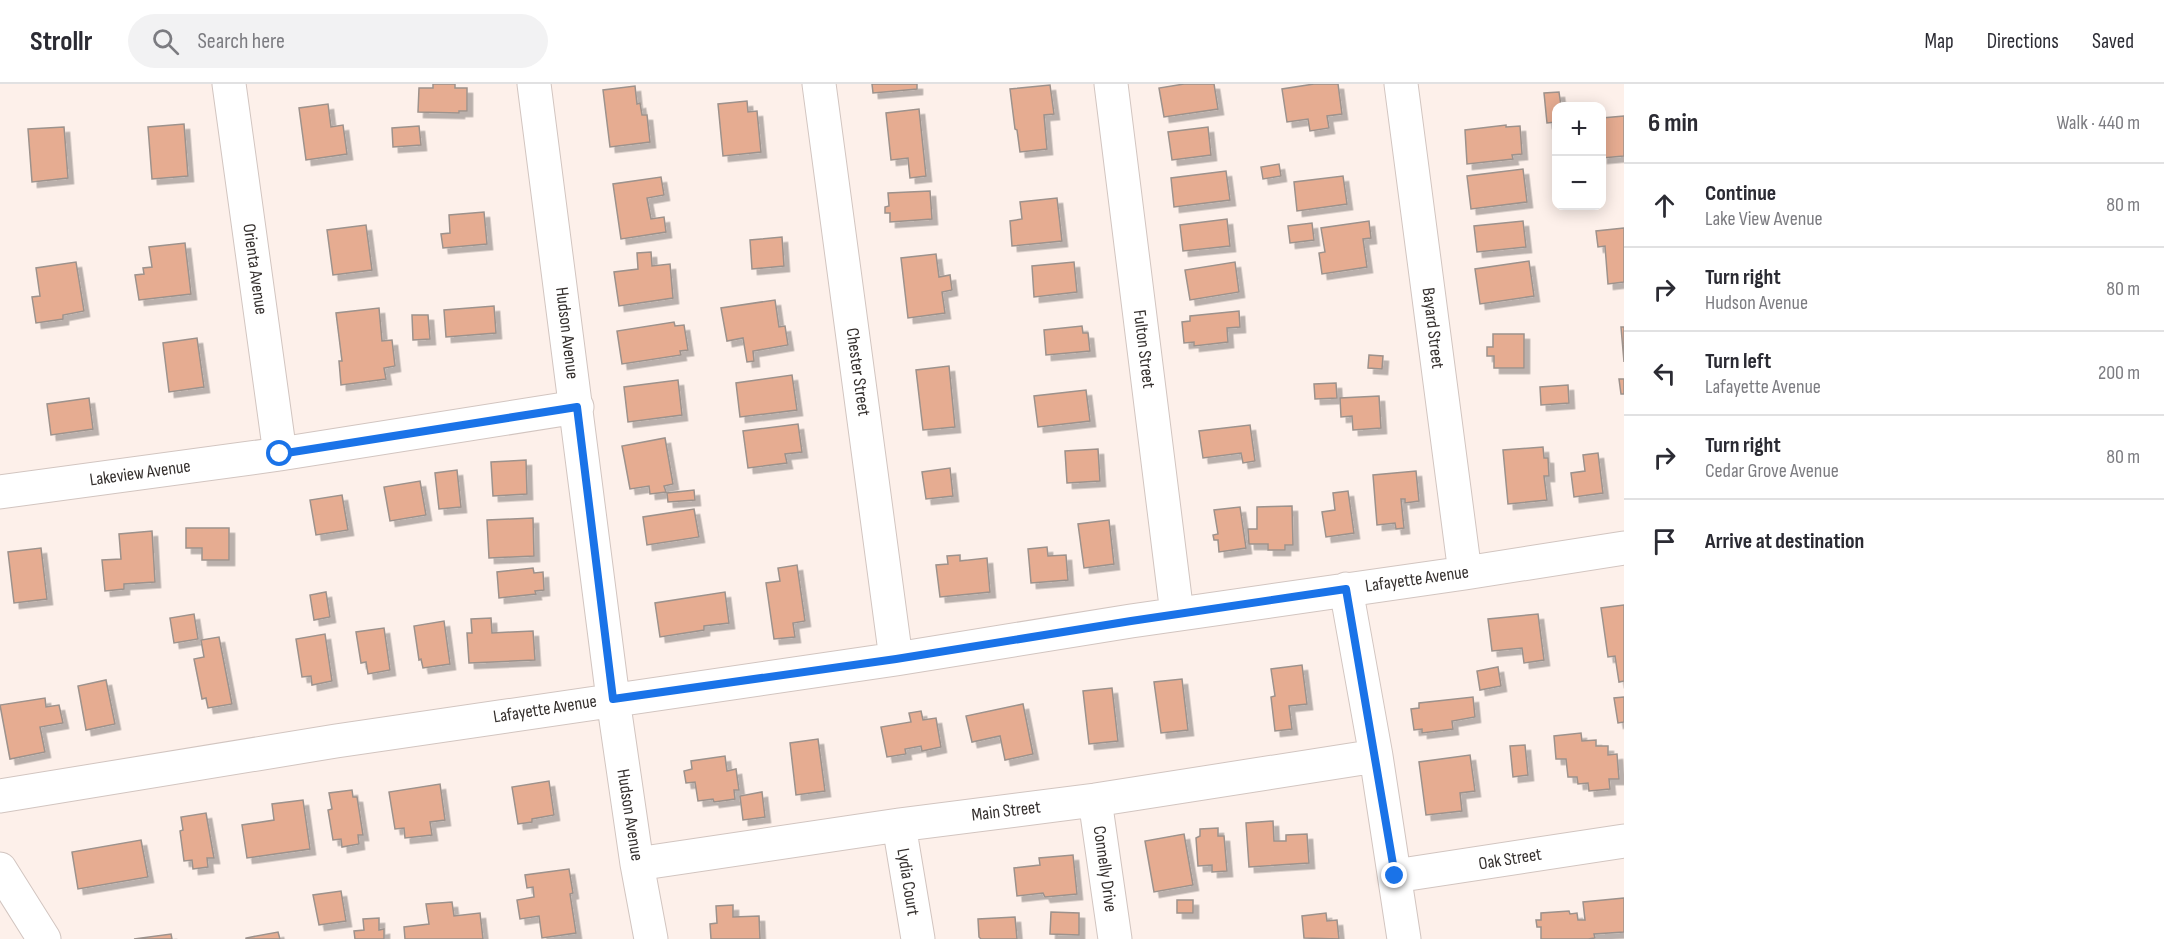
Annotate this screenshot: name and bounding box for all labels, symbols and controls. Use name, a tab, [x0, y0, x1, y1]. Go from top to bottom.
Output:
search box	[128, 14, 548, 68]
text: Strollr	[30, 25, 92, 58]
icon: search	[149, 25, 182, 58]
text: Search here	[197, 28, 285, 55]
text: Map	[1924, 29, 1954, 54]
text: Directions	[1987, 29, 2059, 54]
text: Saved	[2092, 29, 2134, 54]
map controls	[1552, 102, 1606, 210]
button: +	[1552, 102, 1606, 156]
text: 6 min	[1648, 108, 1698, 139]
text: Walk · 440 m	[2056, 111, 2140, 135]
button: −	[1552, 156, 1606, 210]
text: Continue	[1705, 180, 1776, 207]
icon: ahead	[1648, 189, 1681, 222]
text: 80 m	[2106, 193, 2140, 217]
text: Lake View Avenue	[1705, 207, 1823, 231]
street label: Orienta Avenue	[238, 222, 272, 316]
text: Turn right	[1705, 264, 1781, 291]
icon: right	[1648, 273, 1681, 306]
text: 80 m	[2106, 277, 2140, 301]
street label: Hudson Avenue	[551, 286, 583, 380]
street label: Bayard Street	[1418, 286, 1448, 370]
text: Hudson Avenue	[1705, 291, 1808, 315]
street label: Fulton Street	[1129, 308, 1159, 390]
street label: Chester Street	[841, 327, 875, 418]
text: Turn left	[1705, 348, 1771, 375]
icon: left	[1648, 357, 1681, 390]
text: 200 m	[2098, 361, 2140, 385]
text: Lafayette Avenue	[1705, 375, 1821, 399]
text: Turn right	[1705, 432, 1781, 459]
route start	[266, 440, 292, 466]
icon: right	[1648, 441, 1681, 474]
text: 80 m	[2106, 445, 2140, 469]
street label: Lakeview Avenue	[88, 456, 192, 490]
text: Cedar Grove Avenue	[1705, 459, 1839, 483]
icon: arrive	[1648, 525, 1681, 558]
text: Arrive at destination	[1705, 528, 1864, 555]
street label: Lafayette Avenue	[1364, 561, 1470, 597]
street label: Lafayette Avenue	[492, 690, 598, 728]
street label: Hudson Avenue	[612, 768, 648, 862]
street label: Main Street	[970, 796, 1042, 826]
street label: Connelly Drive	[1089, 825, 1121, 913]
street label: Oak Street	[1477, 844, 1543, 874]
street label: Lydia Court	[892, 847, 924, 918]
route end	[1381, 862, 1407, 888]

